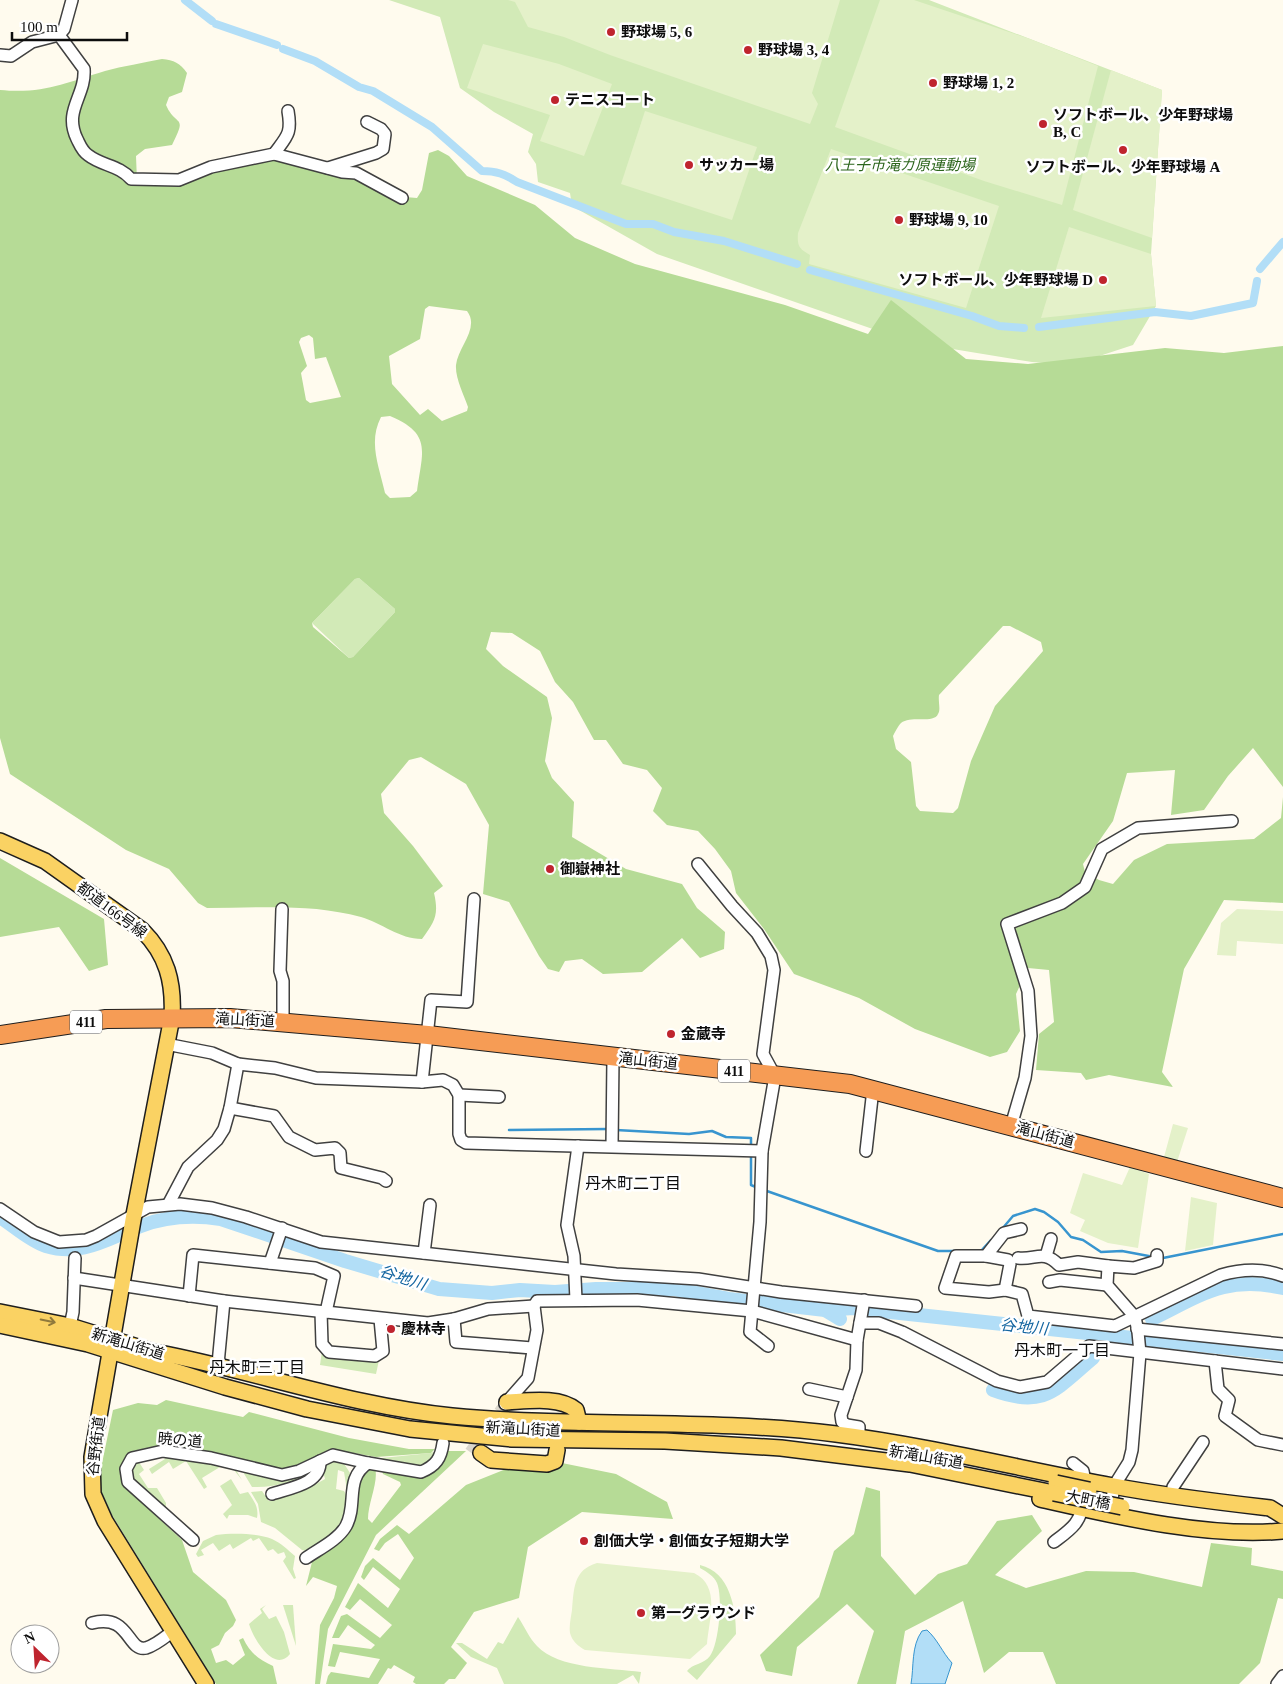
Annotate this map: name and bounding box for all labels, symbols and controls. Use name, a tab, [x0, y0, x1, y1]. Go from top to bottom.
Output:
scale bar	[12, 10, 128, 42]
text: 100 m	[20, 19, 58, 35]
place label: 野球場 5, 6	[621, 24, 693, 40]
marker: 野球場 5, 6	[605, 26, 617, 38]
place label: 野球場 3, 4	[758, 42, 830, 58]
marker: 野球場 3, 4	[742, 44, 754, 56]
place label: 野球場 1, 2	[943, 75, 1014, 91]
marker: 野球場 1, 2	[927, 77, 939, 89]
place label: テニスコート	[565, 92, 655, 108]
marker: テニスコート	[549, 94, 561, 106]
place label: ソフトボール、少年野球場 B, C	[1053, 107, 1233, 140]
marker: ソフトボール、少年野球場 B, C	[1037, 118, 1049, 130]
marker: ソフトボール、少年野球場 A	[1117, 144, 1129, 156]
place label: サッカー場	[699, 157, 774, 173]
park label: 八王子市滝ガ原運動場	[825, 157, 977, 173]
marker: サッカー場	[683, 159, 695, 171]
place label: ソフトボール、少年野球場 A	[1026, 159, 1220, 175]
place label: 野球場 9, 10	[909, 212, 988, 228]
marker: 野球場 9, 10	[893, 214, 905, 226]
place label: ソフトボール、少年野球場 D	[898, 272, 1093, 288]
marker: ソフトボール、少年野球場 D	[1097, 274, 1109, 286]
place label: 御嶽神社	[560, 860, 620, 877]
marker: 御嶽神社	[544, 863, 556, 875]
street label: 都道166号線	[74, 879, 150, 941]
road number: 411	[70, 1010, 102, 1034]
street label: 滝山街道	[215, 1010, 275, 1030]
place label: 金蔵寺	[681, 1026, 726, 1042]
marker: 金蔵寺	[665, 1028, 677, 1040]
street label: 滝山街道	[617, 1050, 679, 1072]
road number: 411	[718, 1060, 750, 1082]
street label: 滝山街道	[1014, 1120, 1076, 1150]
district label: 丹木町二丁目	[585, 1175, 681, 1192]
water label: 谷地川	[377, 1262, 430, 1294]
water label: 谷地川	[999, 1316, 1051, 1338]
one-way arrow	[39, 1317, 55, 1327]
place label: 慶林寺	[401, 1321, 446, 1337]
marker: 慶林寺	[385, 1323, 397, 1335]
street label: 新滝山街道	[90, 1325, 166, 1363]
district label: 丹木町一丁目	[1014, 1342, 1110, 1359]
district label: 丹木町三丁目	[209, 1359, 305, 1376]
street label: 谷野街道	[84, 1415, 108, 1477]
street label: 新滝山街道	[485, 1419, 561, 1439]
street label: 暁の道	[157, 1430, 203, 1450]
street label: 新滝山街道	[888, 1443, 964, 1471]
street label: 大町橋	[1064, 1488, 1112, 1512]
place label: 創価大学・創価女子短期大学	[594, 1533, 789, 1549]
marker: 創価大学・創価女子短期大学	[578, 1535, 590, 1547]
place label: 第一グラウンド	[651, 1605, 756, 1621]
marker: 第一グラウンド	[635, 1607, 647, 1619]
north arrow	[10, 1624, 60, 1674]
text: N	[22, 1629, 37, 1647]

